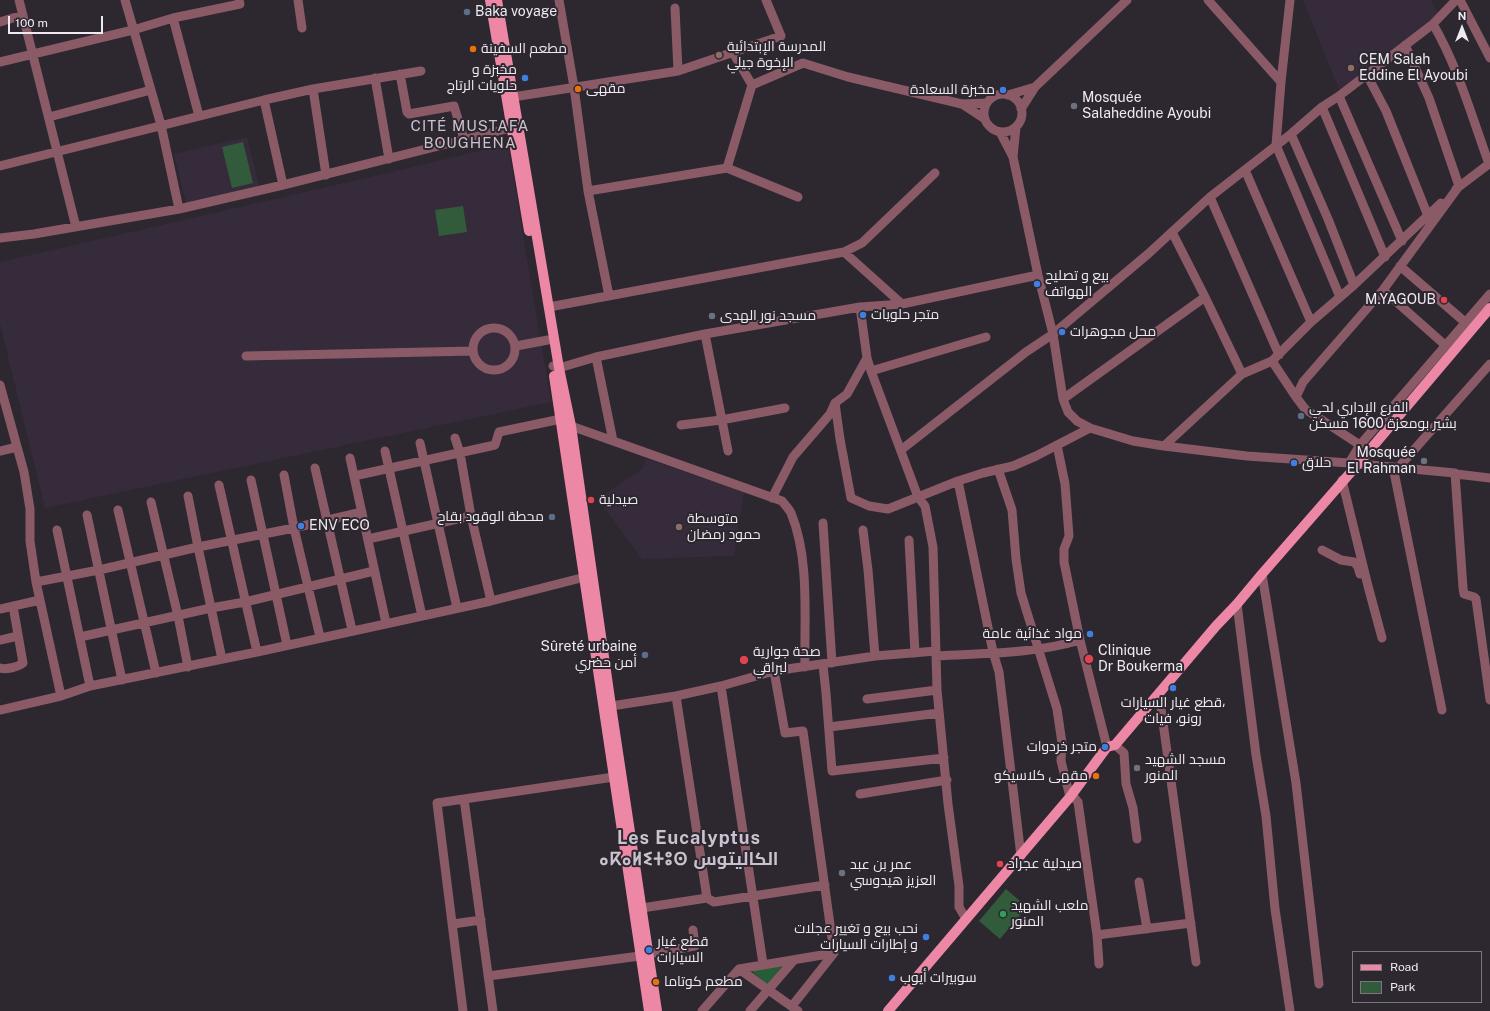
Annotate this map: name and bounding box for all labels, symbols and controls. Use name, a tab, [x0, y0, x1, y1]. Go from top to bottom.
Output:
place label: Baka voyage	[475, 4, 557, 20]
marker: Baka voyage	[462, 7, 472, 17]
scale bar	[10, 8, 105, 34]
north arrow	[1442, 8, 1482, 48]
text: N	[1458, 10, 1466, 22]
text: 100 m	[15, 16, 48, 30]
place label: المدرسة الإبتدائية الإخوة جيلي	[727, 39, 826, 72]
place label: مطعم السفينة	[481, 41, 567, 57]
marker: مطعم السفينة	[468, 44, 478, 54]
marker: المدرسة الإبتدائية الإخوة جيلي	[714, 50, 724, 60]
place label: CEM Salah Eddine El Ayoubi	[1359, 52, 1468, 84]
place label: مخبزة و حلويات الرتاج	[447, 62, 517, 94]
marker: CEM Salah Eddine El Ayoubi	[1346, 63, 1356, 73]
marker: مخبزة و حلويات الرتاج	[520, 73, 530, 83]
place label: مقهى	[586, 81, 626, 97]
place label: مخبزة السعادة	[910, 82, 995, 98]
marker: مقهى	[573, 84, 583, 94]
marker: مخبزة السعادة	[998, 85, 1008, 95]
place label: Mosquée Salaheddine Ayoubi	[1082, 90, 1211, 122]
marker: Mosquée Salaheddine Ayoubi	[1069, 101, 1079, 111]
district label: CITÉ MUSTAFA BOUGHENA	[411, 117, 529, 152]
place label: بيع و تصليح الهواتف	[1045, 268, 1109, 300]
marker: بيع و تصليح الهواتف	[1032, 279, 1042, 289]
place label: M.YAGOUB	[1365, 292, 1436, 308]
marker: M.YAGOUB	[1439, 295, 1449, 305]
place label: متجر حلويات	[871, 307, 939, 323]
place label: مسجد نور الهدى	[720, 308, 816, 324]
marker: متجر حلويات	[858, 310, 868, 320]
marker: مسجد نور الهدى	[707, 311, 717, 321]
place label: محل مجوهرات	[1070, 324, 1156, 340]
marker: محل مجوهرات	[1057, 327, 1067, 337]
place label: الفرع الإداري لحي بشير بومعزة 1600 مسكن	[1309, 400, 1457, 432]
marker: الفرع الإداري لحي بشير بومعزة 1600 مسكن	[1296, 411, 1306, 421]
place label: Mosquée El Rahman	[1347, 445, 1416, 478]
place label: حلاق	[1302, 455, 1331, 471]
marker: Mosquée El Rahman	[1419, 456, 1429, 466]
marker: حلاق	[1289, 458, 1299, 468]
place label: صيدلية	[599, 492, 638, 508]
marker: صيدلية	[586, 495, 596, 505]
place label: محطة الوقود بقاح	[437, 509, 544, 525]
place label: متوسطة حمود رمضان	[687, 511, 761, 544]
marker: محطة الوقود بقاح	[547, 512, 557, 522]
place label: ENV ECO	[309, 518, 370, 534]
marker: ENV ECO	[296, 521, 306, 531]
marker: متوسطة حمود رمضان	[674, 522, 684, 532]
place label: مواد غذائية عامة	[983, 626, 1082, 642]
marker: مواد غذائية عامة	[1085, 629, 1095, 639]
place label: Sûreté urbaine أمن حضري	[541, 639, 637, 672]
place label: Clinique Dr Boukerma	[1098, 643, 1183, 676]
place label: صحة جوارية لبراقي	[753, 644, 821, 676]
marker: Sûreté urbaine أمن حضري	[640, 650, 650, 660]
marker: Clinique Dr Boukerma	[1083, 653, 1095, 665]
marker: صحة جوارية لبراقي	[738, 654, 750, 666]
marker: قطع غيار السيارات، رونو، فيات	[1168, 683, 1178, 693]
place label: قطع غيار السيارات، رونو، فيات	[1121, 695, 1225, 728]
place label: متجر خردوات	[1027, 739, 1097, 755]
marker: متجر خردوات	[1100, 742, 1110, 752]
place label: مسجد الشهيد المنور	[1145, 752, 1226, 784]
marker: مسجد الشهيد المنور	[1132, 763, 1142, 773]
place label: مقهى كلاسيكو	[994, 768, 1088, 784]
marker: مقهى كلاسيكو	[1091, 771, 1101, 781]
district label: Les Eucalyptus ⴰⴽⴰⵍⵉⵜⵓⵙ الكاليتوس	[604, 827, 774, 870]
place label: صيدلية عجراد	[1008, 856, 1082, 872]
place label: عمر بن عبد العزيز هيدوسي	[850, 857, 936, 890]
marker: صيدلية عجراد	[995, 859, 1005, 869]
marker: عمر بن عبد العزيز هيدوسي	[837, 868, 847, 878]
place label: ملعب الشهيد المنور	[1011, 898, 1089, 930]
marker: ملعب الشهيد المنور	[998, 909, 1008, 919]
place label: نحب بيع و تغيير عجلات و إطارات السيارات	[794, 921, 918, 954]
marker: نحب بيع و تغيير عجلات و إطارات السيارات	[921, 932, 931, 942]
place label: قطع غيار السيارات	[657, 934, 708, 966]
marker: قطع غيار السيارات	[644, 945, 654, 955]
legend	[1352, 951, 1482, 1003]
text: Road	[1390, 960, 1418, 974]
place label: سوبيرات أيوب	[900, 970, 977, 986]
marker: سوبيرات أيوب	[887, 973, 897, 983]
place label: مطعم كوتاما	[664, 974, 743, 990]
marker: مطعم كوتاما	[651, 977, 661, 987]
text: Park	[1390, 980, 1416, 994]

